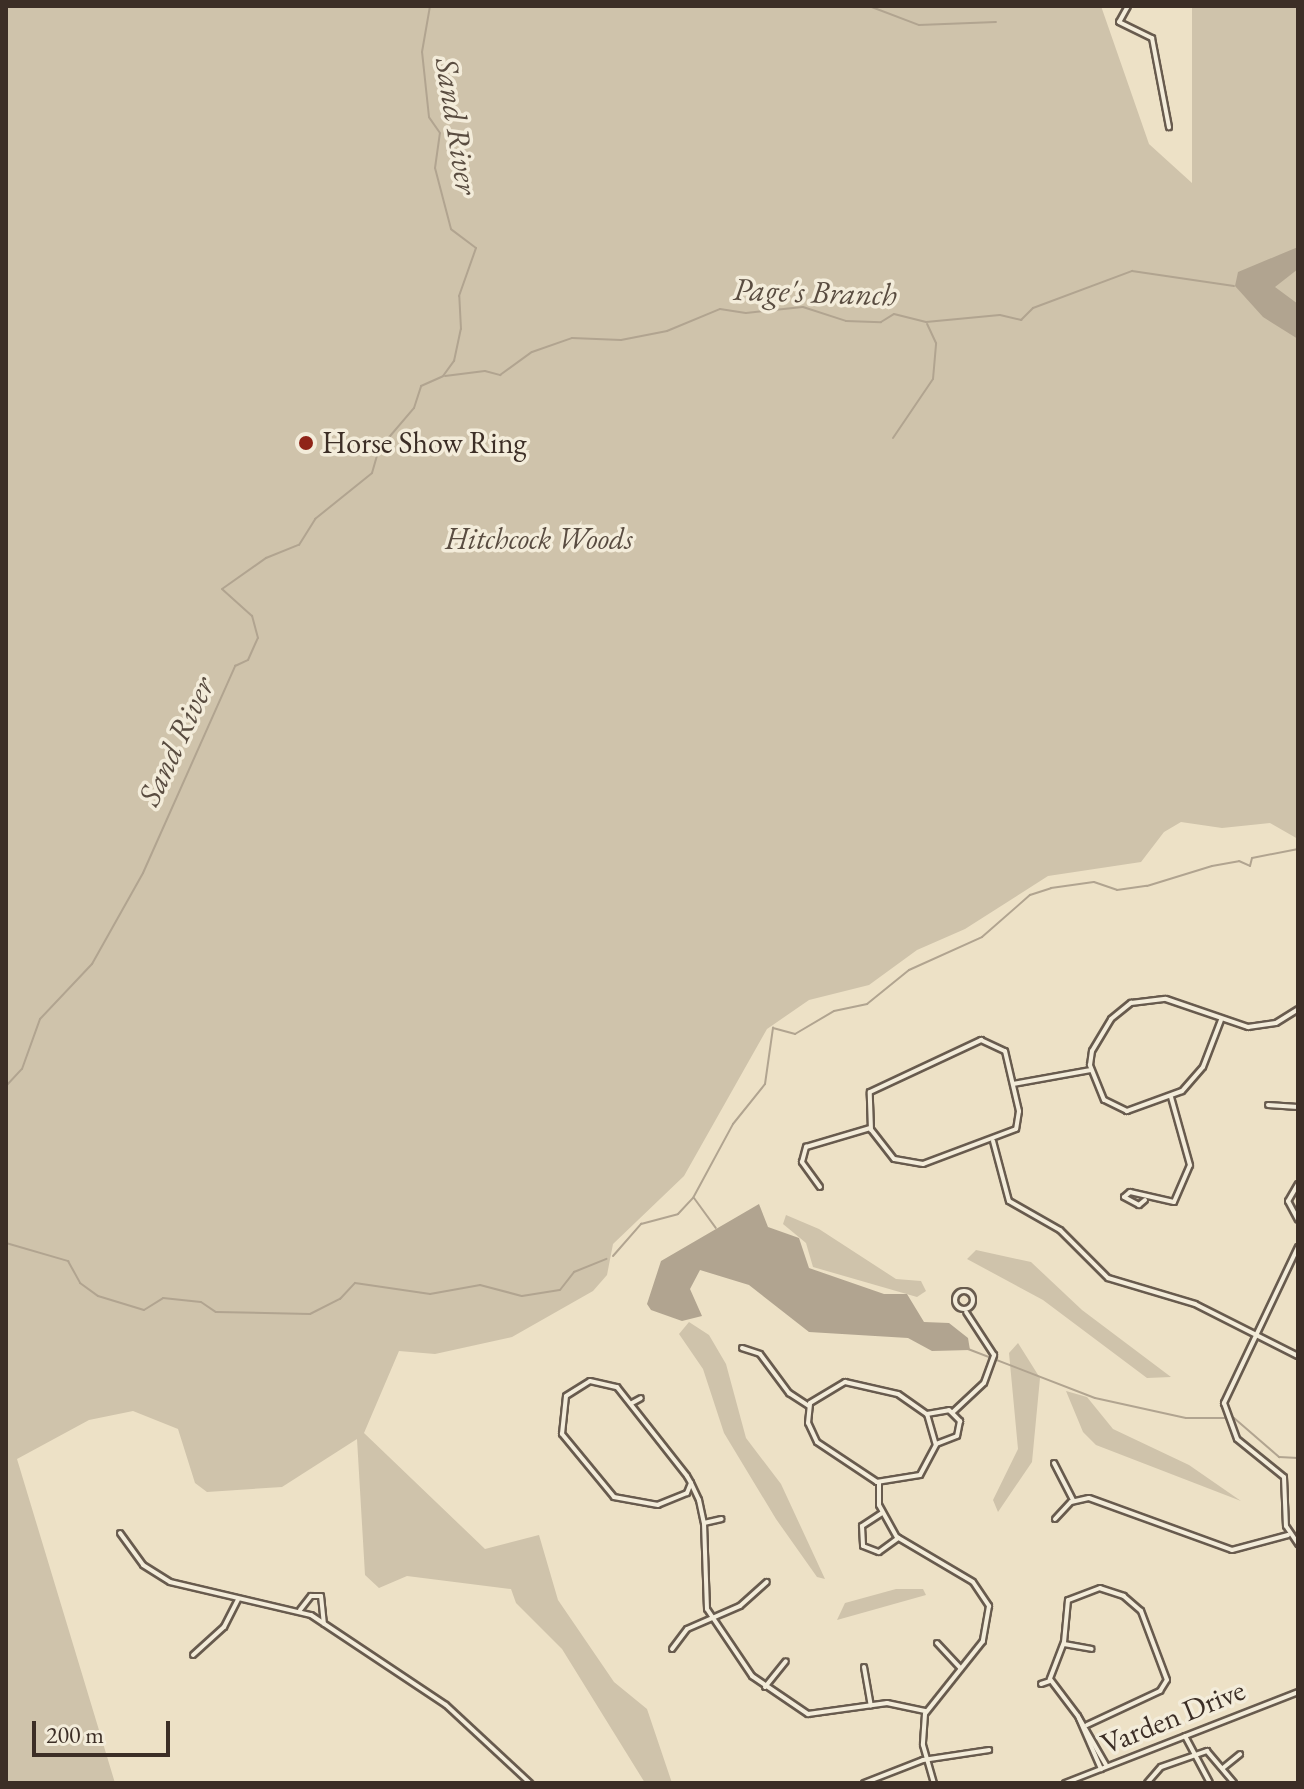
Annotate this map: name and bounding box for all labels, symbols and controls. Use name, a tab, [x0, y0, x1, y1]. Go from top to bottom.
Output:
water label: Sand River	[427, 55, 487, 197]
water label: Page's Branch	[732, 270, 898, 314]
place label: Horse Show Ring	[322, 425, 527, 461]
marker: Horse Show Ring	[297, 434, 315, 452]
park label: Hitchcock Woods	[445, 521, 633, 557]
water label: Sand River	[130, 671, 222, 811]
street label: Varden Drive	[1096, 1672, 1250, 1762]
scale bar	[36, 1705, 174, 1755]
text: 200 m	[46, 1719, 104, 1750]

